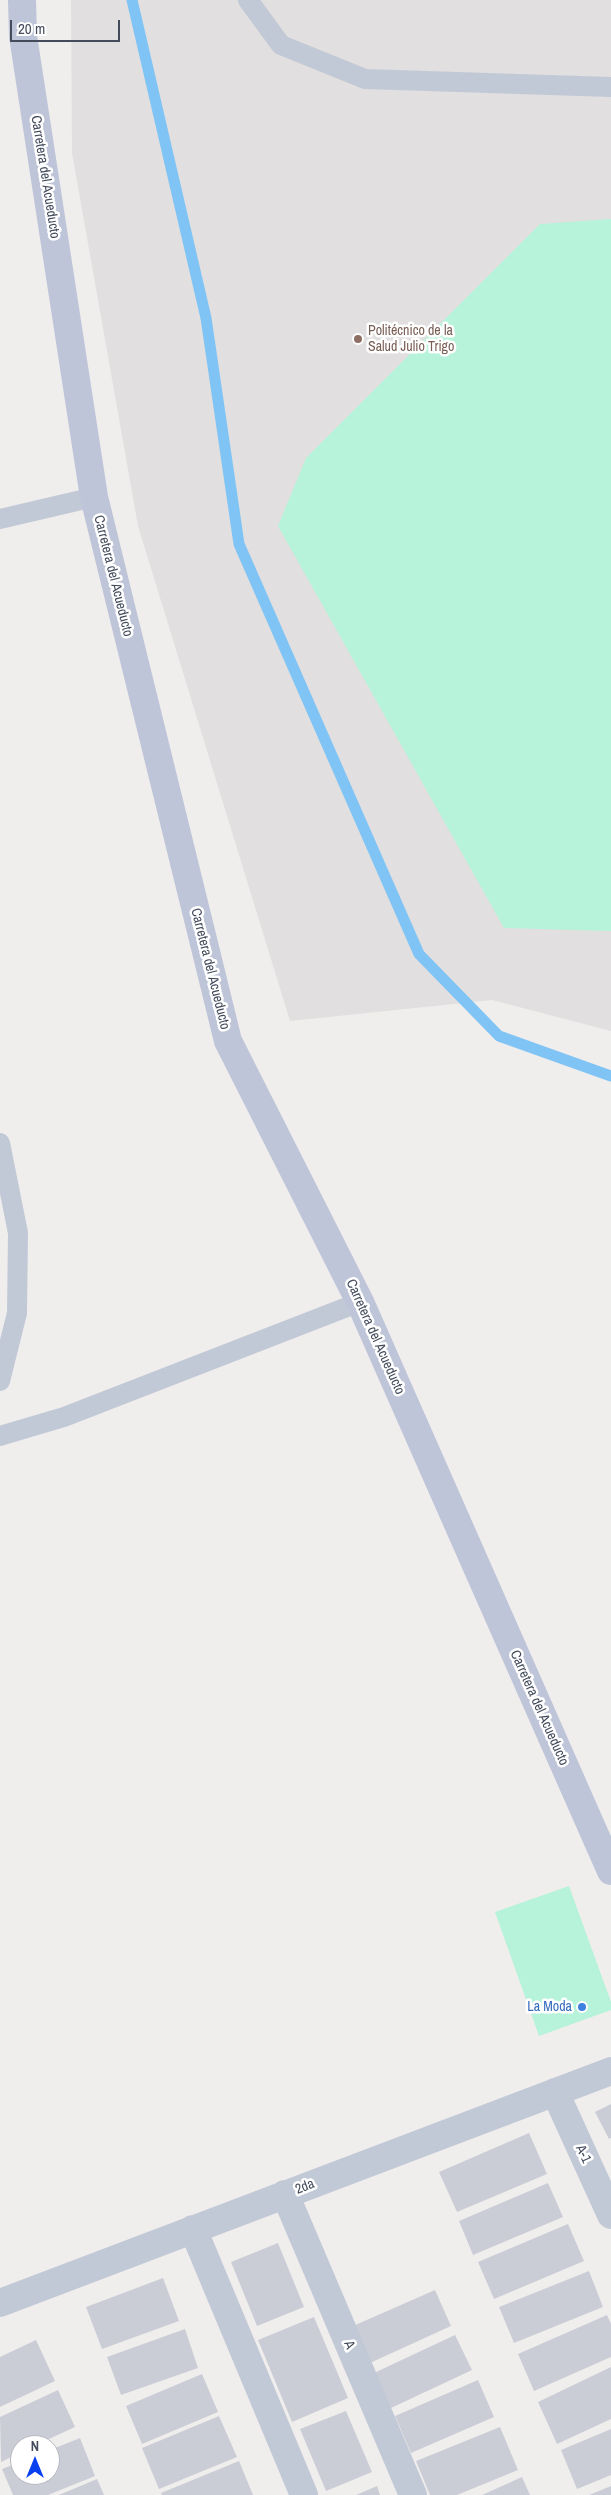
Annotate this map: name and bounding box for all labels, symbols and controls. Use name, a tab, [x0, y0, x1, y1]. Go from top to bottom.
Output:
scale bar	[12, 10, 122, 42]
text: 20 m	[18, 18, 45, 39]
street label: Carretera del Acueducto	[27, 114, 63, 240]
place label: Politécnico de la Salud Julio Trigo	[368, 323, 454, 356]
marker: Politécnico de la Salud Julio Trigo	[352, 333, 364, 345]
street label: Carretera del Acueducto	[90, 514, 136, 638]
street label: Carretera del Acueducto	[187, 907, 233, 1031]
street label: Carretera del Acueducto	[342, 1277, 408, 1397]
street label: Carretera del Acueducto	[506, 1648, 572, 1768]
place label: La Moda	[527, 1999, 572, 2015]
marker: La Moda	[576, 2001, 588, 2013]
street label: A-1	[572, 2142, 594, 2166]
street label: 2da	[293, 2176, 317, 2198]
street label: A	[340, 2338, 358, 2352]
north arrow	[10, 2435, 60, 2485]
text: N	[31, 2437, 39, 2455]

